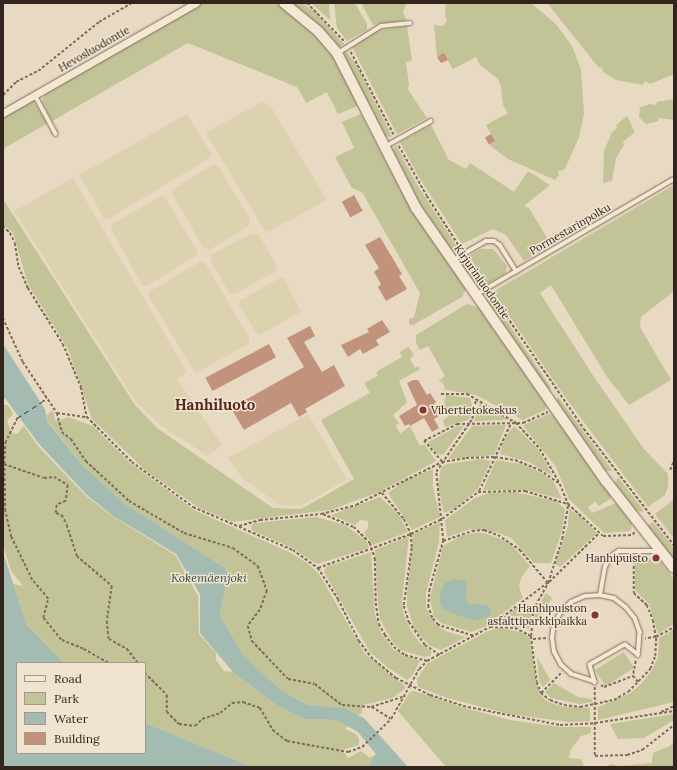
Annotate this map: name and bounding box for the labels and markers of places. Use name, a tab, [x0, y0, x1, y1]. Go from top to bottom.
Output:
place label: Vihertietokeskus	[431, 403, 517, 417]
marker: Vihertietokeskus	[418, 405, 428, 415]
place label: Hanhipuisto	[585, 551, 648, 565]
marker: Hanhipuisto	[651, 553, 661, 563]
place label: Hanhipuiston asfalttiparkkipaikka	[487, 602, 587, 628]
marker: Hanhipuiston asfalttiparkkipaikka	[590, 610, 600, 620]

